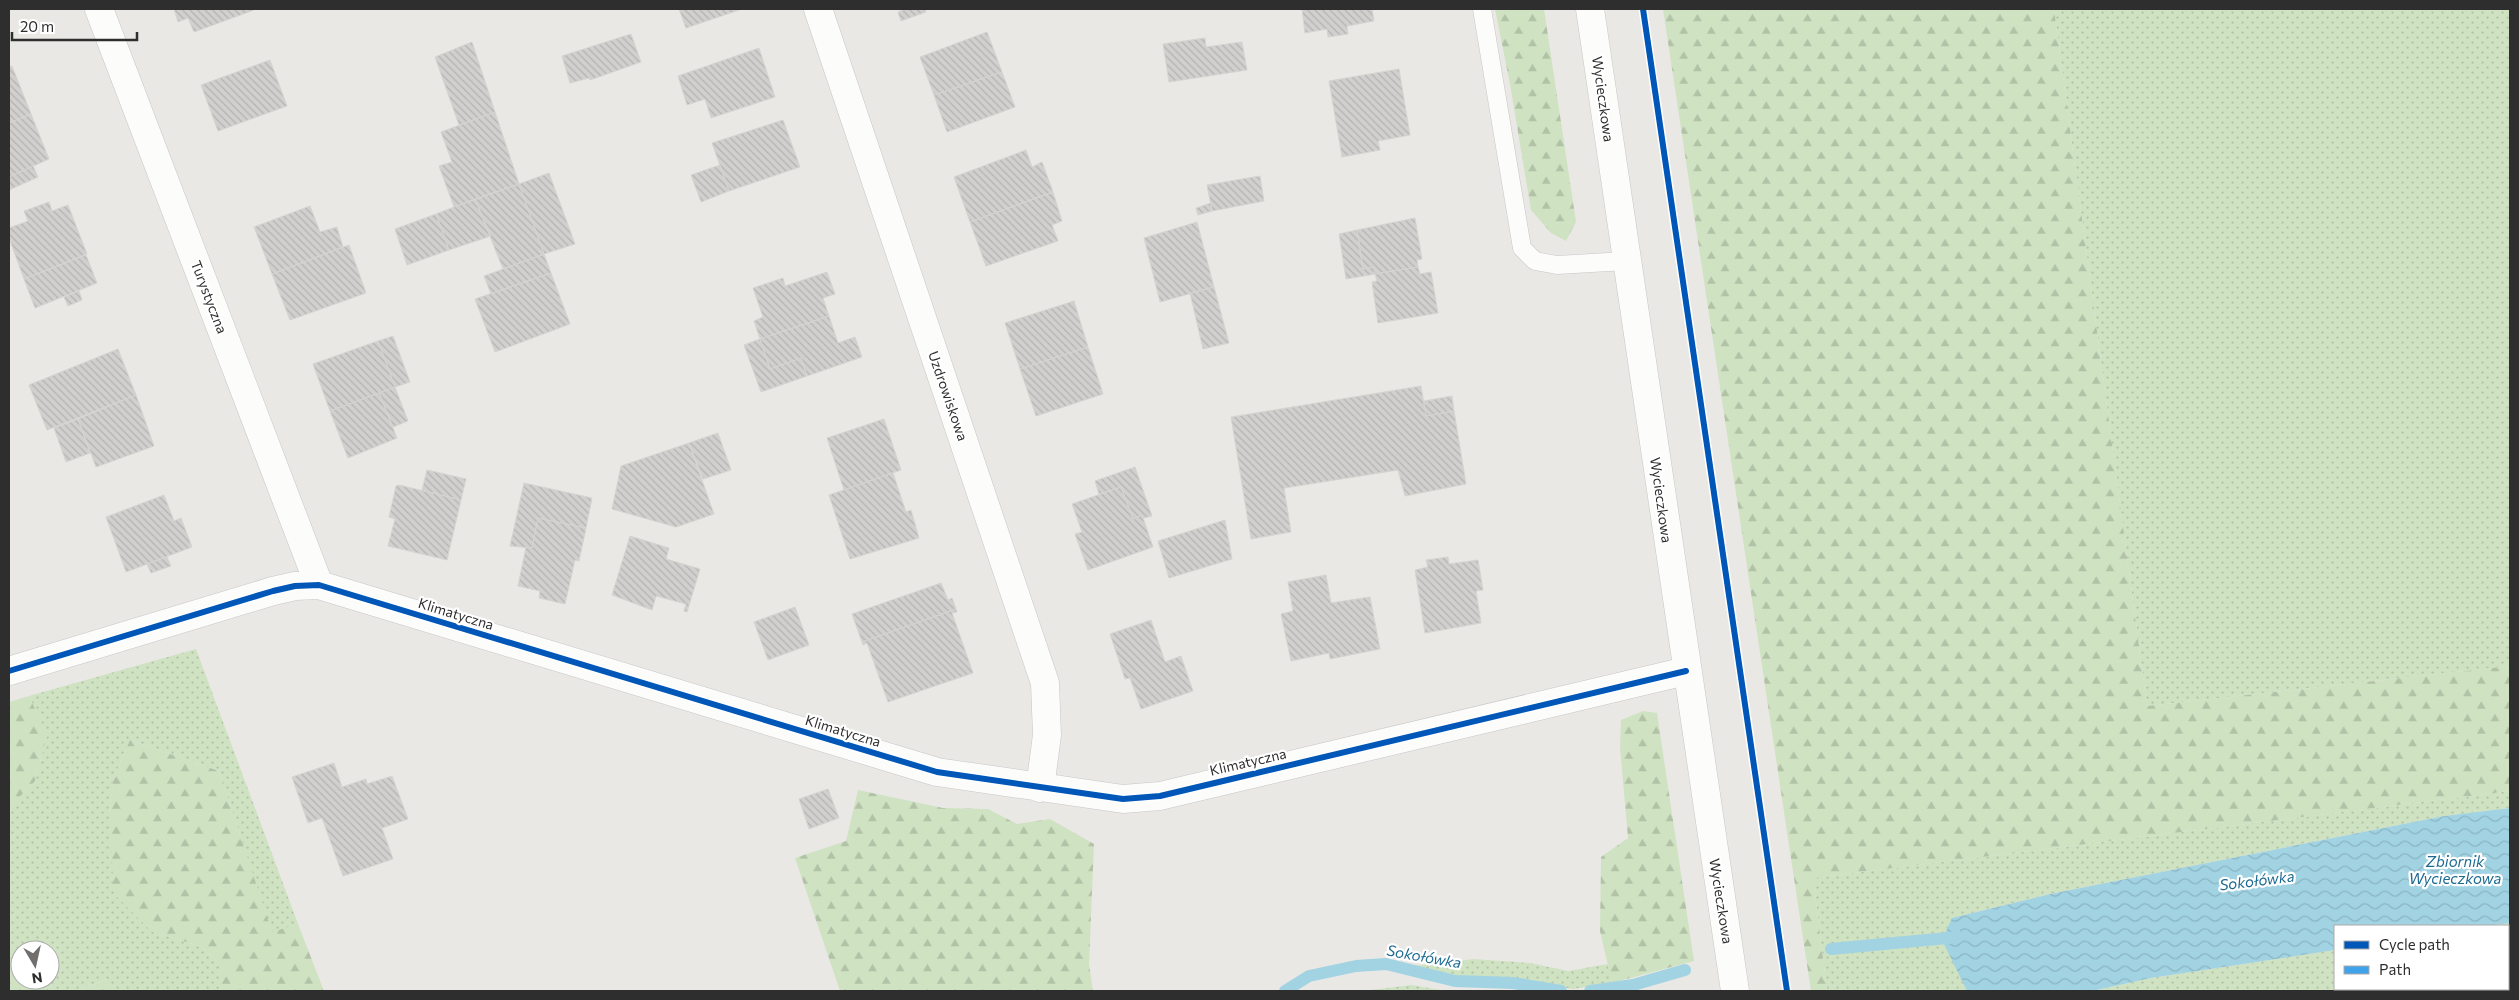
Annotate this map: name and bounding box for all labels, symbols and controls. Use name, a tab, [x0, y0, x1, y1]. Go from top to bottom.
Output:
scale bar	[12, 10, 138, 42]
text: 20 m	[20, 17, 54, 35]
street label: Wycieczkowa	[1589, 55, 1618, 143]
street label: Turystyczna	[188, 258, 231, 336]
street label: Uzdrowiskowa	[925, 349, 972, 443]
street label: Wycieczkowa	[1647, 456, 1676, 544]
street label: Klimatyczna	[416, 594, 496, 633]
street label: Klimatyczna	[803, 711, 883, 750]
street label: Klimatyczna	[1208, 744, 1288, 779]
water label: Zbiornik Wycieczkowa	[2409, 852, 2501, 887]
street label: Wycieczkowa	[1706, 857, 1737, 945]
water label: Sokołówka	[2218, 866, 2296, 894]
legend	[2334, 925, 2509, 990]
text: Cycle path	[2379, 935, 2450, 953]
north arrow	[10, 940, 60, 990]
water label: Sokołówka	[1385, 941, 1463, 971]
text: Path	[2379, 960, 2411, 978]
text: N	[31, 969, 44, 988]

